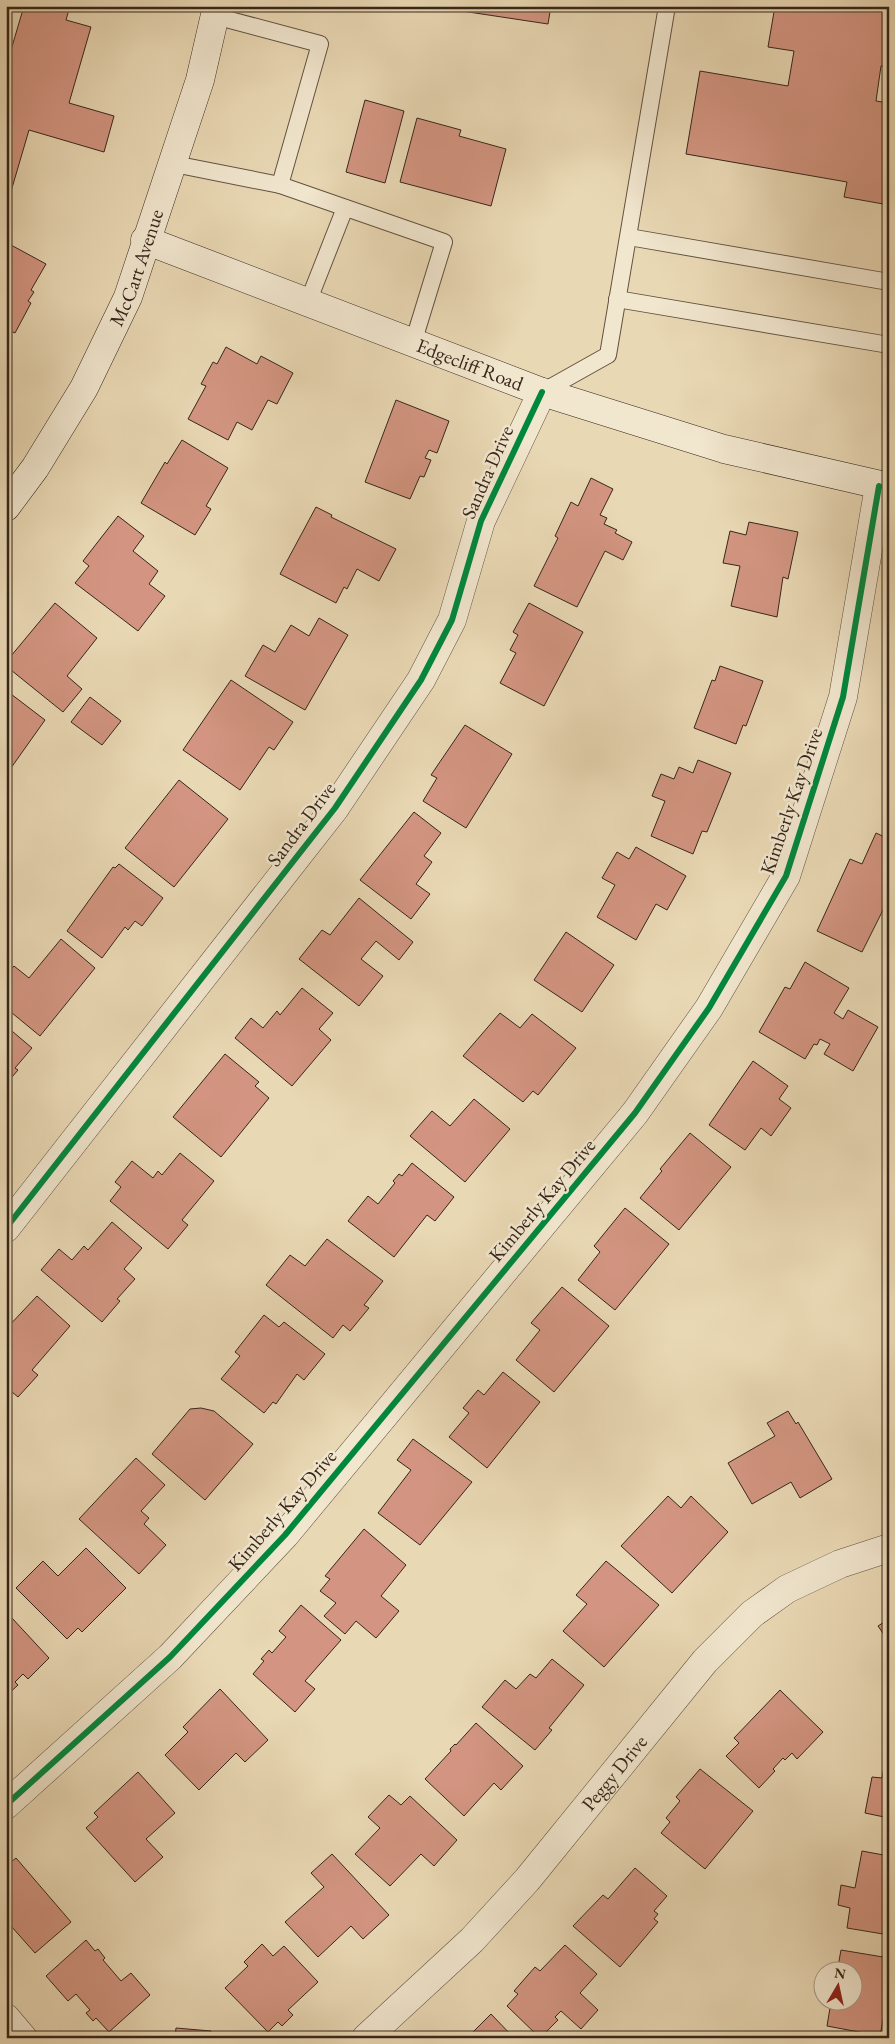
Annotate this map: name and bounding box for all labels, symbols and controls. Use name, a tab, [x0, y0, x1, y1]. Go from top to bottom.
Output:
street label: McCart Avenue	[103, 206, 169, 330]
street label: Edgecliff Road	[413, 332, 528, 397]
street label: Sandra Drive	[455, 421, 519, 523]
street label: Kimberly Kay Drive	[754, 724, 828, 878]
street label: Sandra Drive	[261, 776, 341, 871]
street label: Kimberly Kay Drive	[483, 1133, 601, 1267]
street label: Kimberly Kay Drive	[222, 1443, 342, 1576]
street label: Peggy Drive	[575, 1729, 653, 1816]
north arrow	[812, 1962, 862, 2012]
text: N	[833, 1963, 848, 1983]

